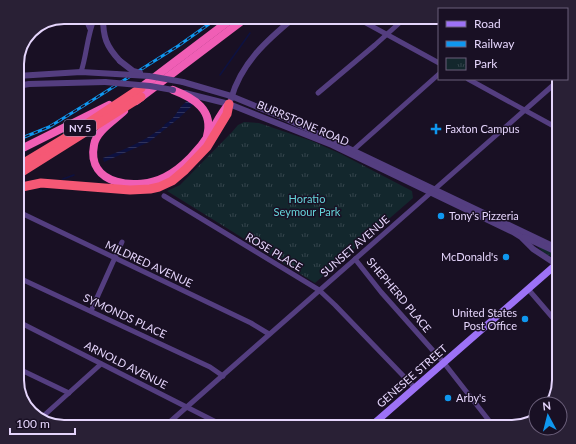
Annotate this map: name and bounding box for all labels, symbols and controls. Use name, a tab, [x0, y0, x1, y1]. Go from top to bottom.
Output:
legend	[438, 8, 568, 80]
text: Road	[474, 16, 501, 31]
text: Railway	[474, 36, 515, 51]
text: Park	[474, 56, 498, 71]
street label: BURRSTONE ROAD	[255, 97, 351, 148]
road number: NY 5	[64, 120, 96, 136]
place label: Faxton Campus	[445, 122, 520, 135]
marker: Faxton Campus	[430, 123, 442, 135]
park label: Horatio Seymour Park	[274, 192, 341, 218]
place label: Tony's Pizzeria	[449, 209, 519, 222]
marker: Tony's Pizzeria	[436, 211, 446, 221]
street label: SUNSET AVENUE	[318, 212, 392, 279]
street label: ROSE PLACE	[243, 230, 305, 274]
street label: MILDRED AVENUE	[103, 238, 195, 289]
place label: McDonald's	[441, 250, 498, 263]
marker: McDonald's	[501, 252, 511, 262]
street label: SHEPHERD PLACE	[364, 255, 434, 335]
street label: SYMONDS PLACE	[81, 291, 169, 341]
place label: United States Post Office	[452, 306, 517, 332]
marker: United States Post Office	[520, 314, 530, 324]
street label: ARNOLD AVENUE	[83, 338, 170, 391]
street label: GENESEE STREET	[374, 341, 450, 410]
place label: Arby's	[456, 391, 486, 404]
marker: Arby's	[443, 393, 453, 403]
north arrow	[528, 396, 568, 436]
text: N	[542, 399, 552, 413]
scale bar	[10, 410, 75, 436]
text: 100 m	[16, 416, 50, 431]

